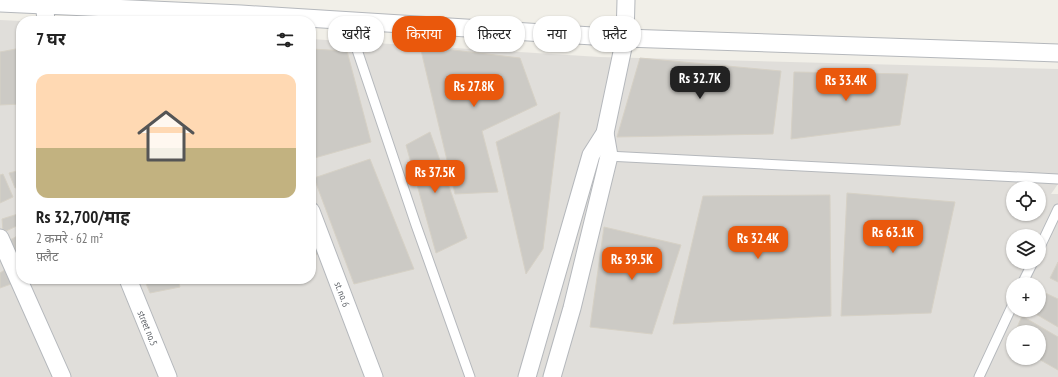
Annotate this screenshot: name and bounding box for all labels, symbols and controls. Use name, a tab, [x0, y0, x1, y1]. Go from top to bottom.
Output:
chip: खरीदें	[328, 16, 384, 52]
chip: किराया	[392, 16, 456, 52]
chip: फ़िल्टर	[464, 16, 525, 52]
chip: नया	[533, 16, 581, 52]
chip: फ़्लैट	[589, 16, 641, 52]
text: 7 घर	[36, 28, 65, 50]
icon: filters	[274, 29, 296, 51]
pin: Rs 32.7K	[659, 66, 741, 100]
pin: Rs 33.4K	[805, 68, 887, 102]
text: Rs 32.7K	[679, 70, 721, 87]
text: Rs 33.4K	[825, 72, 867, 89]
pin: Rs 27.8K	[433, 74, 515, 108]
text: Rs 27.8K	[454, 78, 494, 95]
icon: home	[130, 100, 202, 172]
pin: Rs 37.5K	[394, 160, 476, 194]
text: Rs 37.5K	[415, 164, 455, 181]
map controls	[1006, 181, 1046, 365]
button: locate	[1006, 181, 1046, 221]
text: Rs 32,700/माह	[36, 206, 130, 228]
pin: Rs 63.1K	[852, 220, 934, 254]
text: Rs 63.1K	[872, 224, 914, 241]
pin: Rs 32.4K	[717, 226, 799, 260]
button: layers	[1006, 229, 1046, 269]
text: 2 कमरे · 62 m²	[36, 230, 103, 247]
text: Rs 32.4K	[737, 230, 779, 247]
pin: Rs 39.5K	[591, 247, 673, 281]
text: फ़्लैट	[36, 248, 59, 265]
text: Rs 39.5K	[611, 251, 653, 268]
button: +	[1006, 277, 1046, 317]
street label: st. no. 6	[331, 280, 353, 309]
street label: street no.5	[135, 309, 161, 348]
button: −	[1006, 325, 1046, 365]

